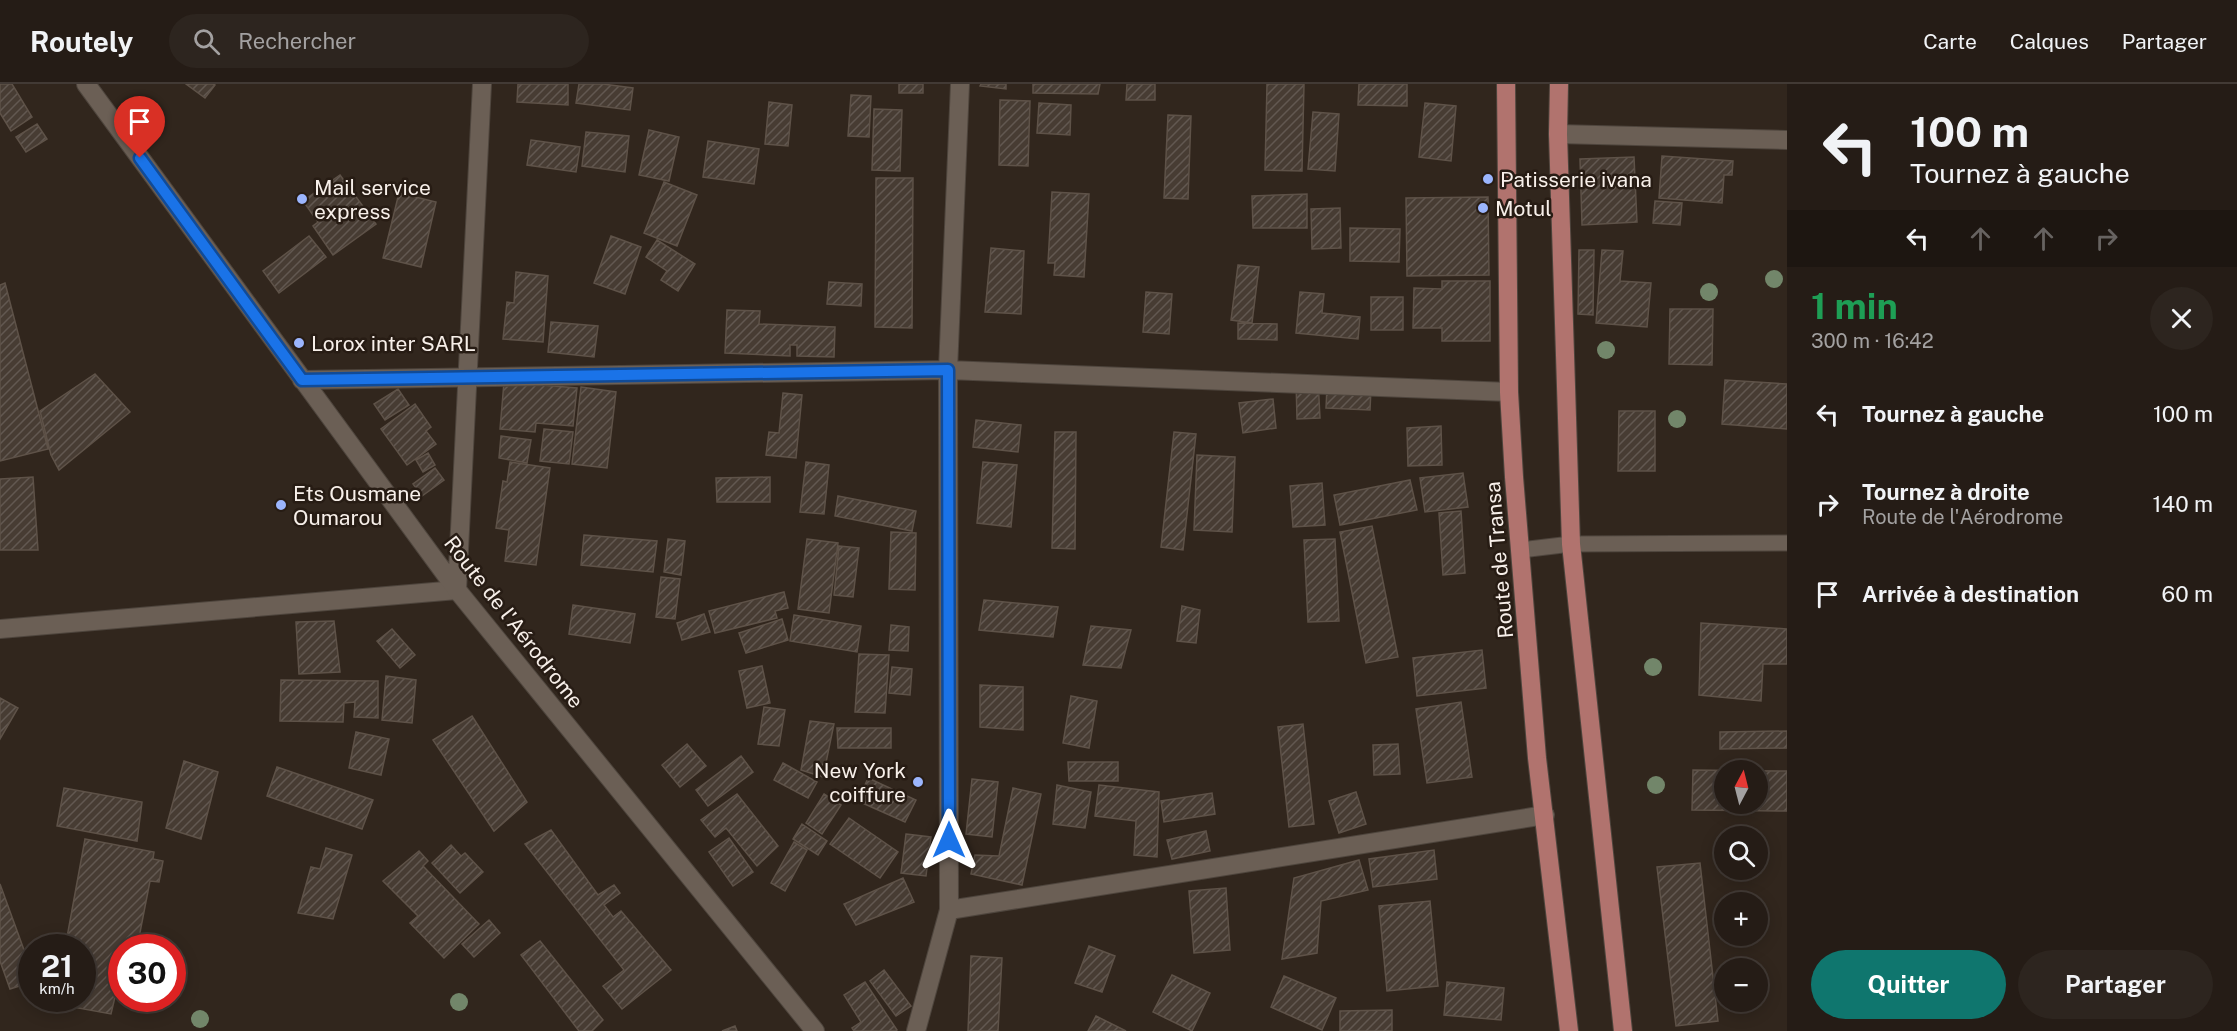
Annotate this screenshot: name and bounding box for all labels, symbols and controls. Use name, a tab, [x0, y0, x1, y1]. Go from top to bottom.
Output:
search box	[169, 14, 589, 68]
text: Routely	[30, 25, 133, 58]
icon: search	[190, 25, 223, 58]
text: Rechercher	[238, 28, 356, 54]
text: Carte	[1923, 29, 1977, 54]
text: Calques	[2010, 29, 2089, 54]
text: Partager	[2122, 29, 2207, 54]
pin	[114, 96, 165, 158]
icon: arrive	[123, 105, 156, 138]
text: 100 m	[1910, 107, 2029, 156]
icon: left	[1811, 108, 1889, 186]
text: Tournez à gauche	[1910, 157, 2130, 189]
place label: Patisserie ivana	[1500, 167, 1652, 192]
marker: Patisserie ivana	[1481, 172, 1495, 186]
place label: Mail service express	[314, 175, 431, 224]
marker: Mail service express	[295, 192, 309, 206]
place label: Motul	[1495, 196, 1552, 221]
marker: Motul	[1476, 201, 1490, 215]
icon: left	[1901, 222, 1934, 255]
icon: ahead	[1964, 222, 1997, 255]
icon: ahead	[2027, 222, 2060, 255]
icon: right	[2090, 222, 2123, 255]
text: 1 min	[1811, 285, 1898, 327]
button: close	[2150, 287, 2213, 350]
text: 300 m · 16:42	[1811, 329, 1934, 353]
place label: Lorox inter SARL	[311, 331, 476, 356]
marker: Lorox inter SARL	[292, 336, 306, 350]
icon: left	[1811, 398, 1844, 431]
text: Tournez à gauche	[1862, 401, 2044, 427]
text: 100 m	[2153, 401, 2213, 427]
text: Tournez à droite	[1862, 479, 2030, 505]
place label: Ets Ousmane Oumarou	[293, 481, 421, 530]
street label: Route de Transa	[1480, 481, 1518, 639]
icon: right	[1811, 488, 1844, 521]
text: 140 m	[2152, 491, 2213, 517]
marker: Ets Ousmane Oumarou	[274, 498, 288, 512]
text: Route de l'Aérodrome	[1862, 505, 2063, 529]
street label: Route de l'Aérodrome	[439, 531, 589, 713]
icon: arrive	[1811, 578, 1844, 611]
text: Arrivée à destination	[1862, 581, 2079, 607]
text: 60 m	[2162, 581, 2213, 607]
place label: New York coiffure	[814, 758, 906, 807]
north arrow	[1714, 760, 1768, 814]
map controls	[1714, 760, 1768, 1012]
marker: New York coiffure	[911, 775, 925, 789]
position arrow	[917, 808, 981, 872]
button: search	[1714, 826, 1768, 880]
button: +	[1714, 892, 1768, 946]
speed limit sign: 30	[108, 934, 186, 1012]
text: 21	[41, 948, 73, 984]
button: Quitter	[1811, 950, 2006, 1019]
button: Partager	[2018, 950, 2213, 1019]
button: −	[1714, 958, 1768, 1012]
text: km/h	[39, 980, 75, 997]

